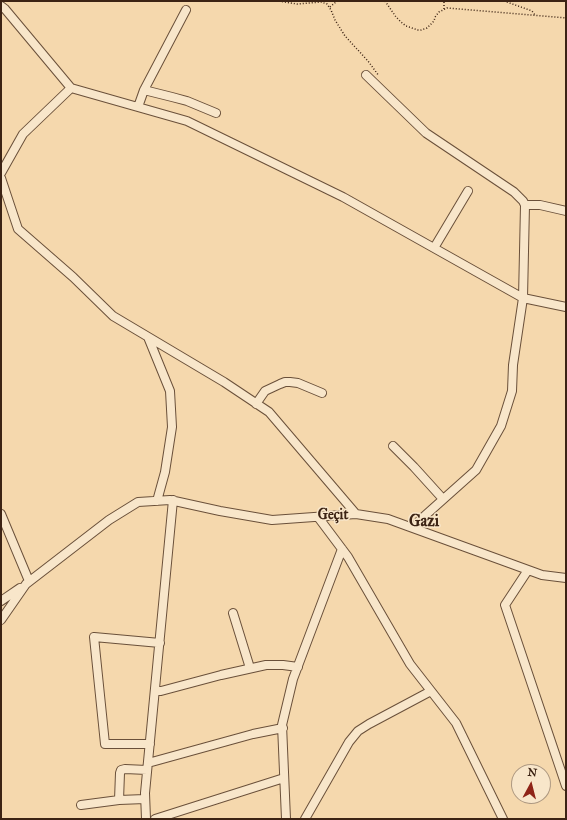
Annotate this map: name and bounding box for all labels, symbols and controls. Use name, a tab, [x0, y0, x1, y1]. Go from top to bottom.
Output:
district label: Geçit	[318, 508, 348, 524]
district label: Gazi	[409, 512, 439, 532]
north arrow	[511, 764, 551, 804]
text: N	[527, 766, 538, 780]

